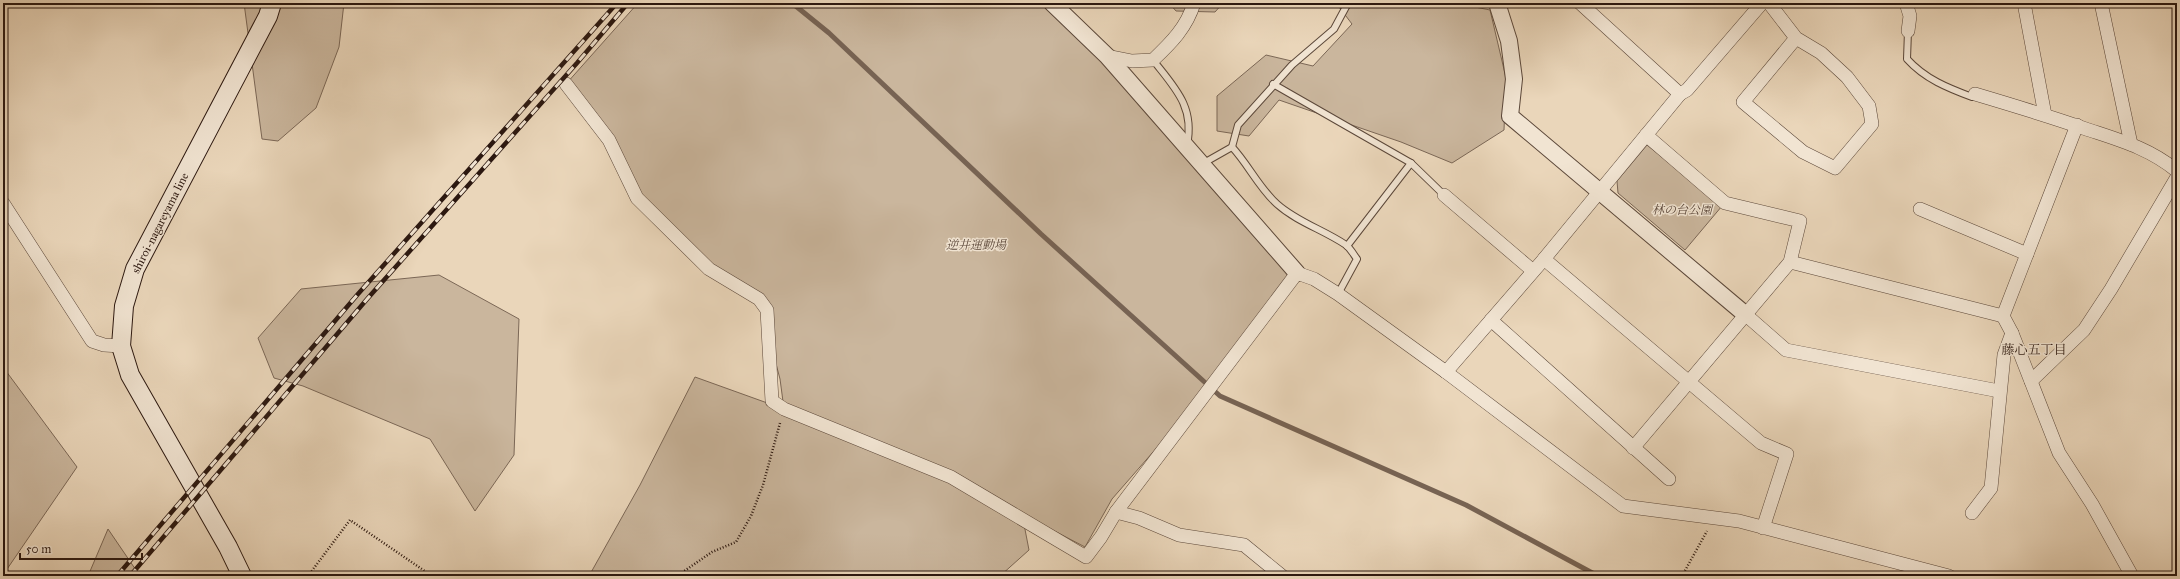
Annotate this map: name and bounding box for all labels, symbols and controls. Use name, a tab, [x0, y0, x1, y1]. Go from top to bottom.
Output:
street label: shiroi-nagareyama line	[129, 170, 192, 276]
park label: 林の台公園	[1652, 203, 1714, 217]
park label: 逆井運動場	[946, 238, 1007, 252]
district label: 藤心五丁目	[2001, 342, 2067, 358]
scale bar	[20, 535, 142, 561]
text: 50 m	[26, 542, 51, 556]

